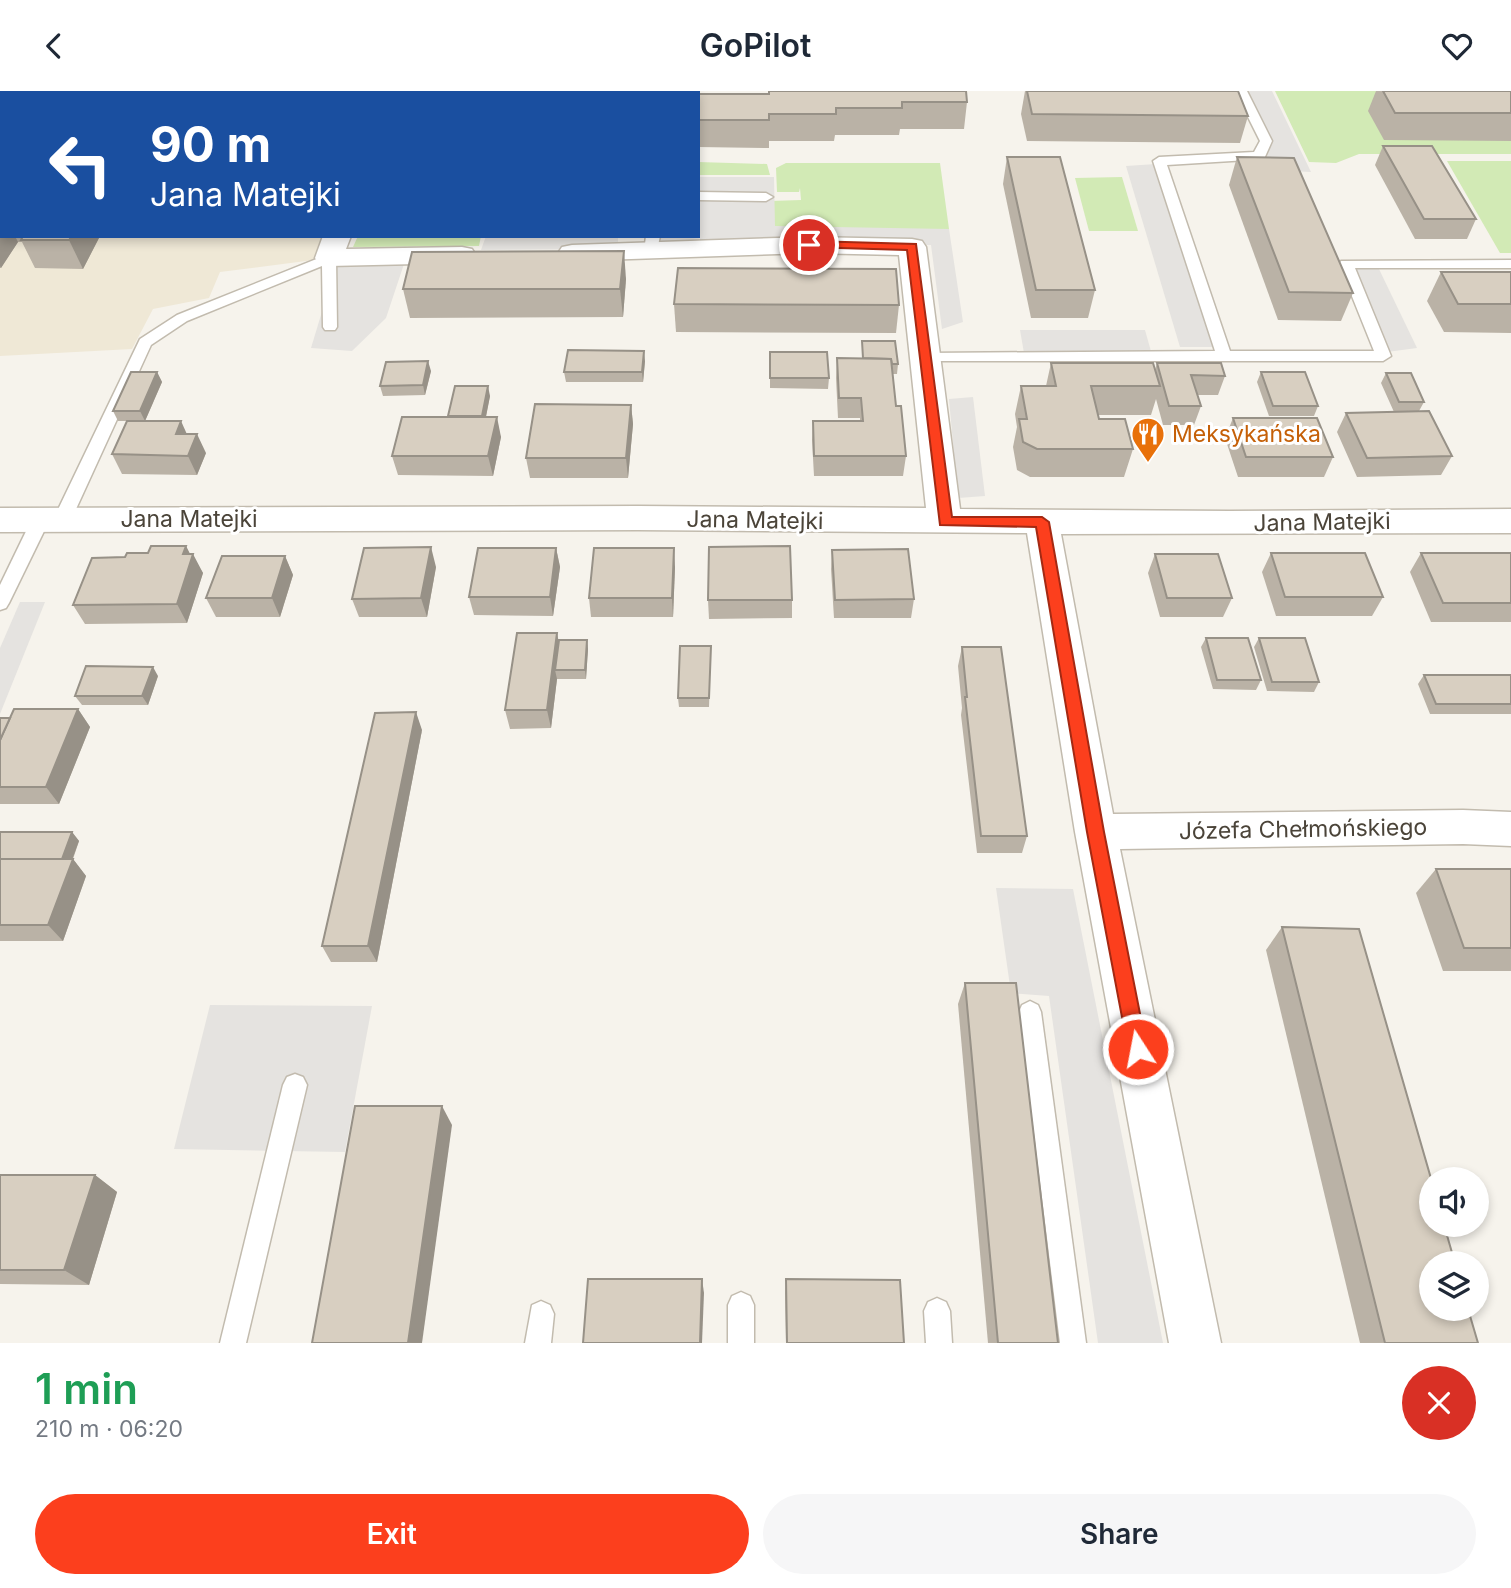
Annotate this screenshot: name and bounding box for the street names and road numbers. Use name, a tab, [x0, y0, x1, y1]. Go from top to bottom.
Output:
street label: Jana Matejki	[120, 505, 258, 533]
street label: Jana Matejki	[686, 505, 824, 535]
street label: Jana Matejki	[1253, 507, 1391, 537]
street label: Józefa Chełmońskiego	[1179, 813, 1427, 845]

